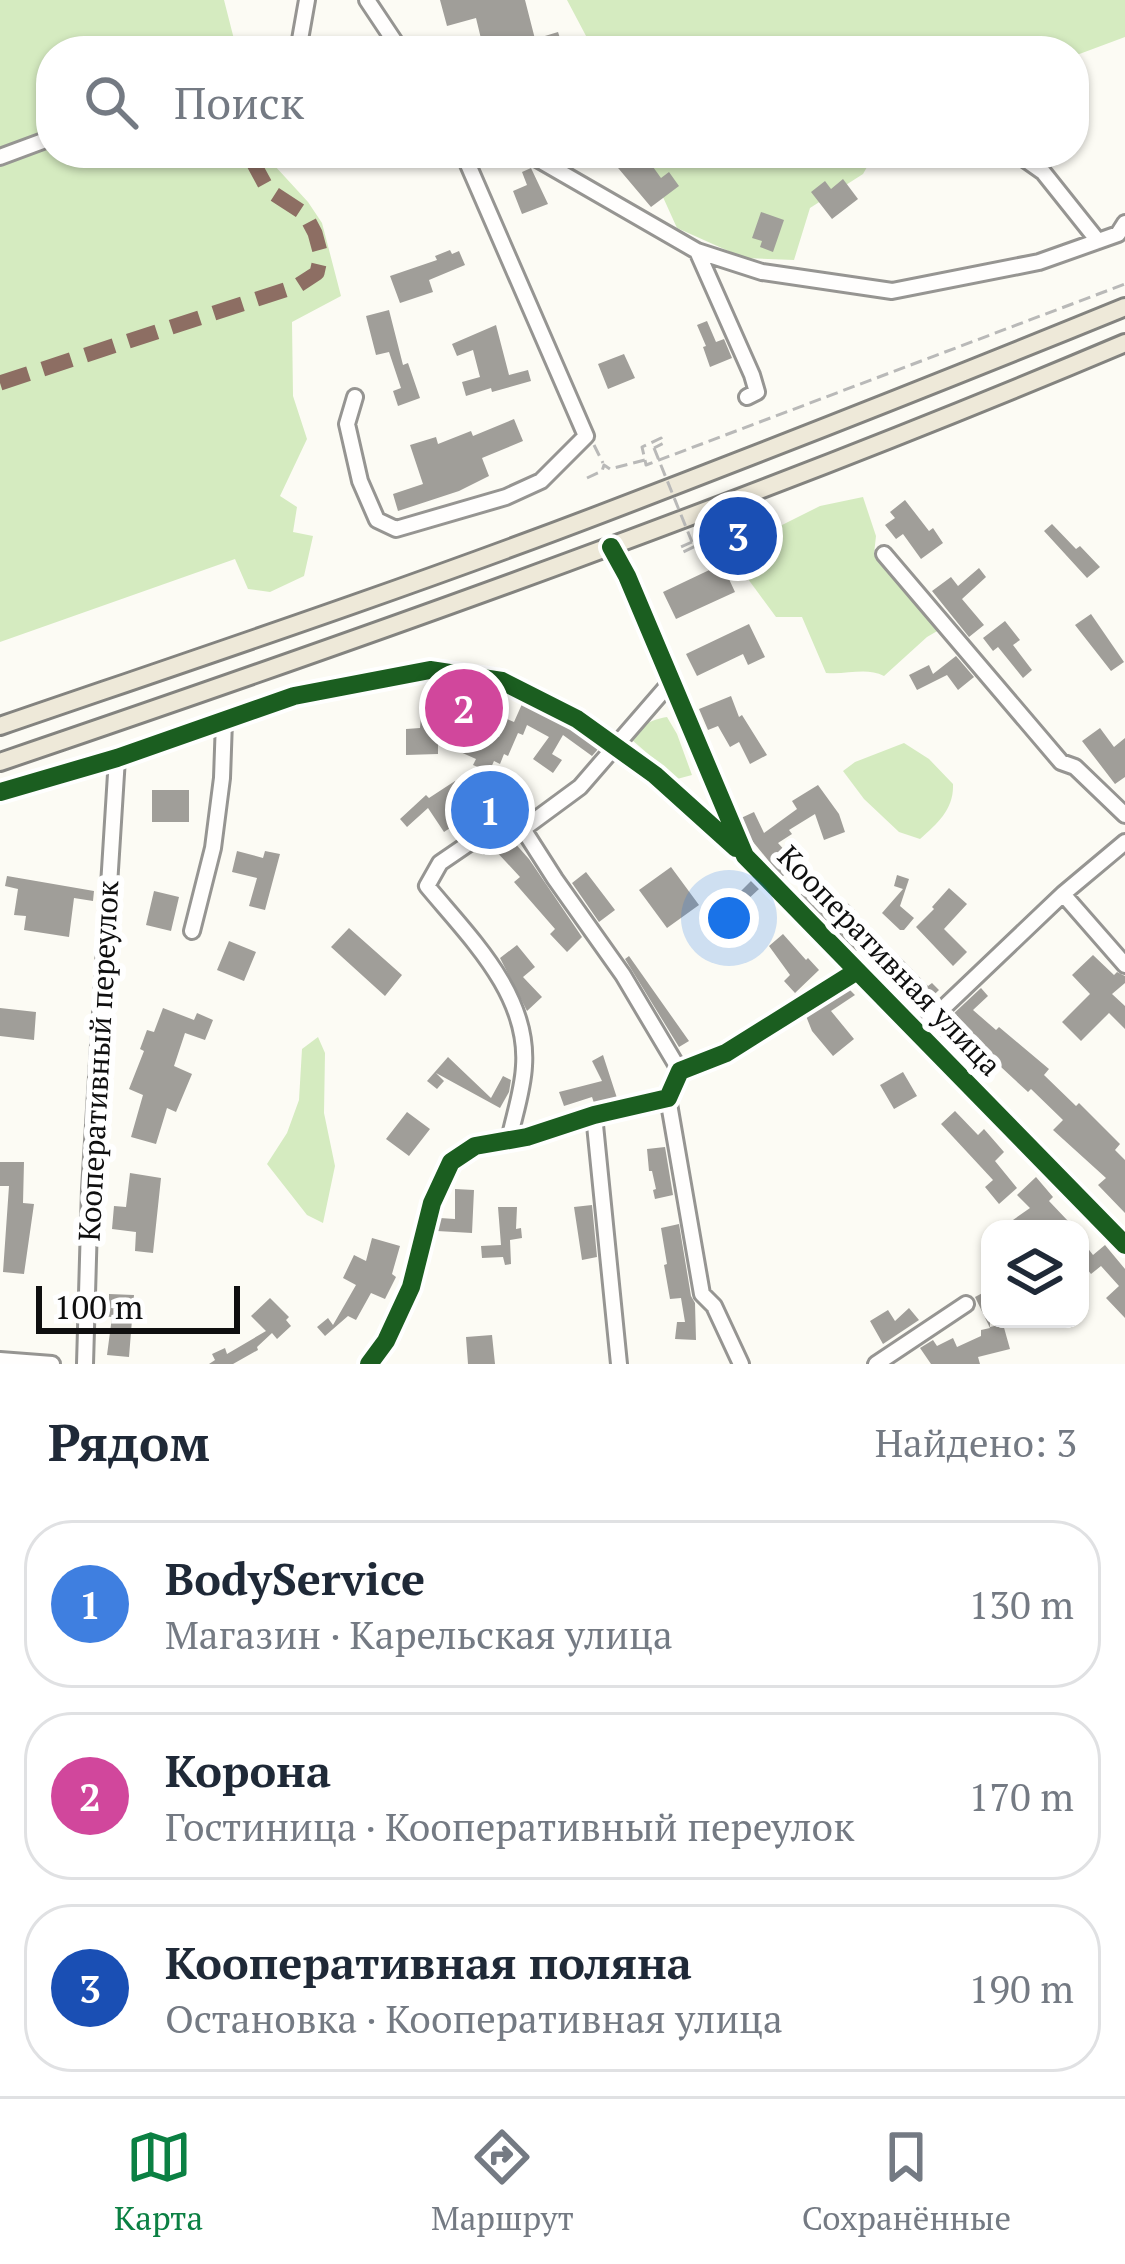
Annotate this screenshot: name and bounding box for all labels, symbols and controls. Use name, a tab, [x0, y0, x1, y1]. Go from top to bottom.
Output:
search box	[36, 36, 1089, 168]
icon: search	[78, 69, 144, 135]
text: Поиск	[174, 72, 304, 132]
pin: 3	[699, 491, 777, 581]
pin: 2	[425, 663, 503, 753]
pin: 1	[451, 765, 529, 855]
street label: Кооперативная улица	[769, 837, 1010, 1084]
street label: Кооперативный переулок	[69, 879, 127, 1242]
your location	[699, 888, 759, 948]
map controls	[981, 1220, 1089, 1328]
button: layers	[981, 1220, 1089, 1328]
scale bar	[36, 1280, 240, 1333]
text: 100 m	[54, 1285, 143, 1328]
text: Рядом	[48, 1408, 210, 1476]
text: Найдено: 3	[875, 1416, 1077, 1468]
text: BodyService	[165, 1548, 425, 1608]
text: 1	[79, 1578, 101, 1630]
text: 130 m	[969, 1578, 1074, 1630]
text: Магазин · Карельская улица	[165, 1608, 673, 1660]
text: Корона	[165, 1740, 331, 1800]
text: 2	[79, 1770, 101, 1822]
text: 170 m	[969, 1770, 1074, 1822]
text: Гостиница · Кооперативный переулок	[165, 1800, 854, 1852]
text: Кооперативная поляна	[165, 1932, 692, 1992]
text: 3	[79, 1962, 101, 2014]
text: 190 m	[969, 1962, 1074, 2014]
text: Остановка · Кооперативная улица	[165, 1992, 783, 2044]
tab: Карта	[114, 2124, 203, 2239]
tab: Маршрут	[431, 2124, 574, 2239]
tab: Сохранённые	[802, 2124, 1011, 2239]

